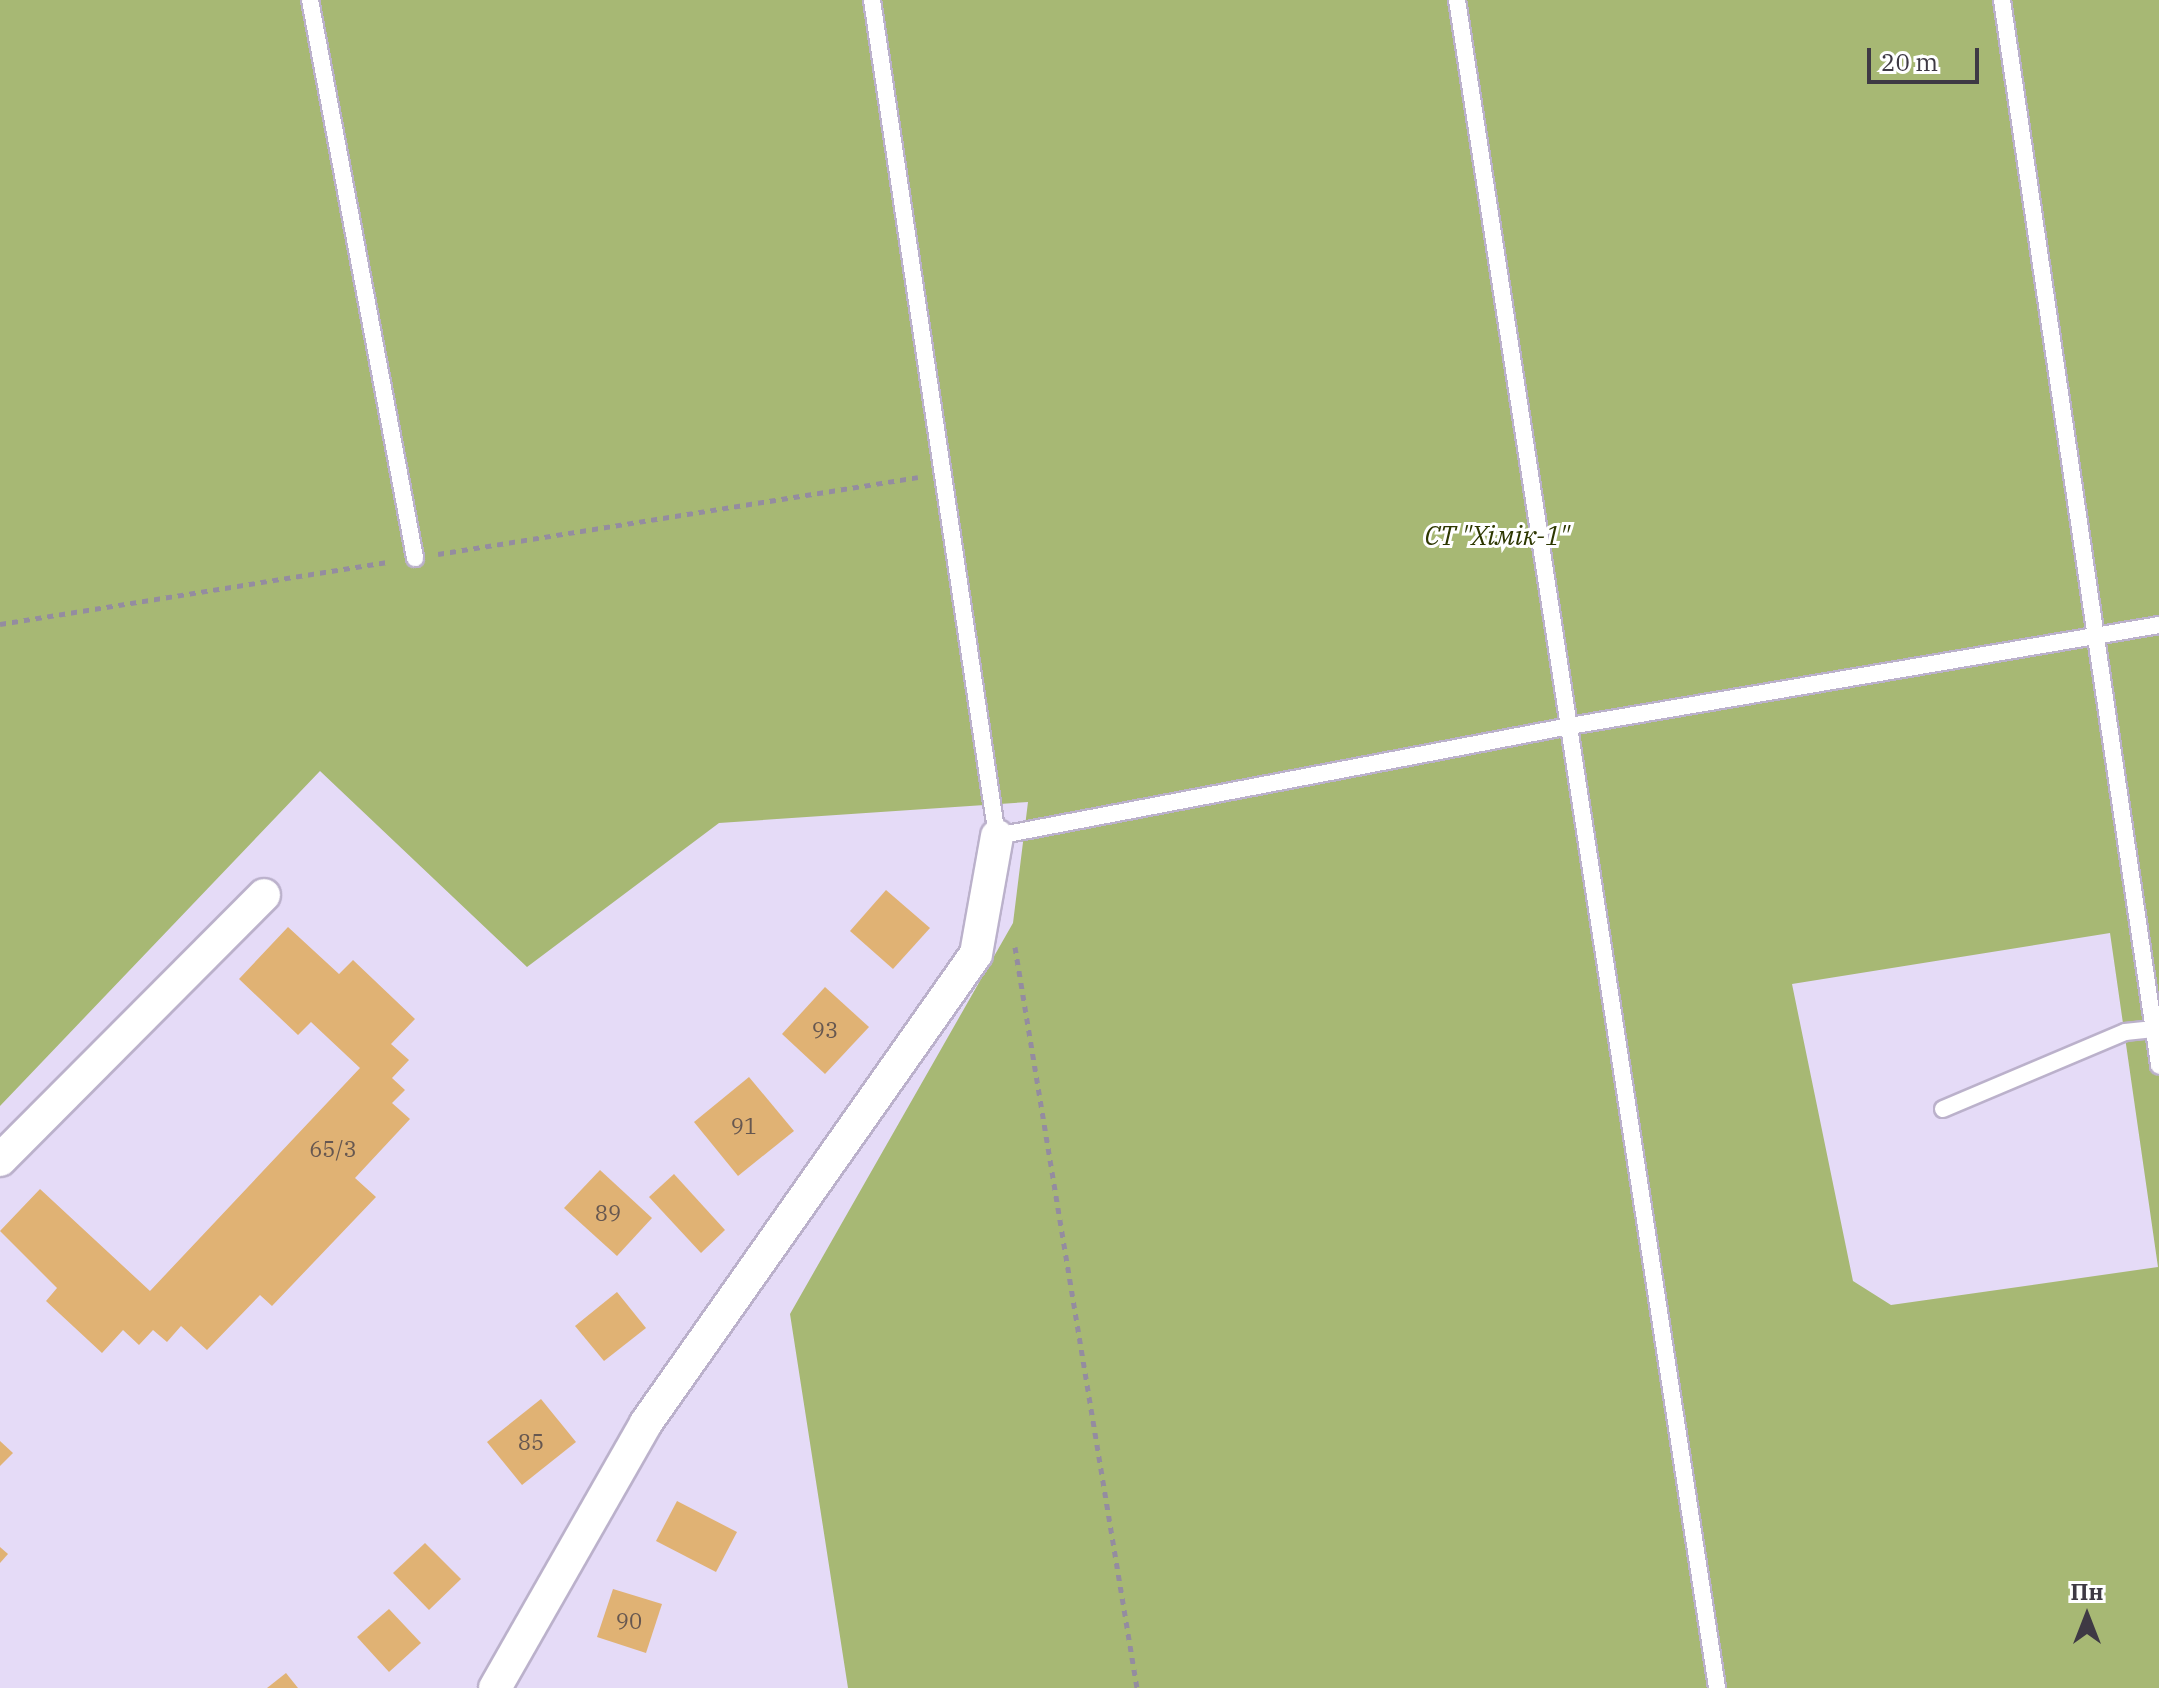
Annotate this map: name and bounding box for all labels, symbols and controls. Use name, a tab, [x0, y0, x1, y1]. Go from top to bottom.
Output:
scale bar	[1871, 32, 1983, 82]
text: 20 m	[1881, 46, 1938, 78]
park label: СТ "Хімік-1"	[1425, 520, 1569, 552]
house number: 93	[812, 1017, 838, 1043]
house number: 91	[731, 1113, 757, 1139]
house number: 65/3	[309, 1136, 357, 1162]
house number: 89	[595, 1200, 621, 1226]
house number: 85	[518, 1429, 544, 1455]
north arrow	[2047, 1576, 2127, 1656]
text: Пн	[2071, 1577, 2103, 1606]
house number: 90	[616, 1608, 642, 1634]

